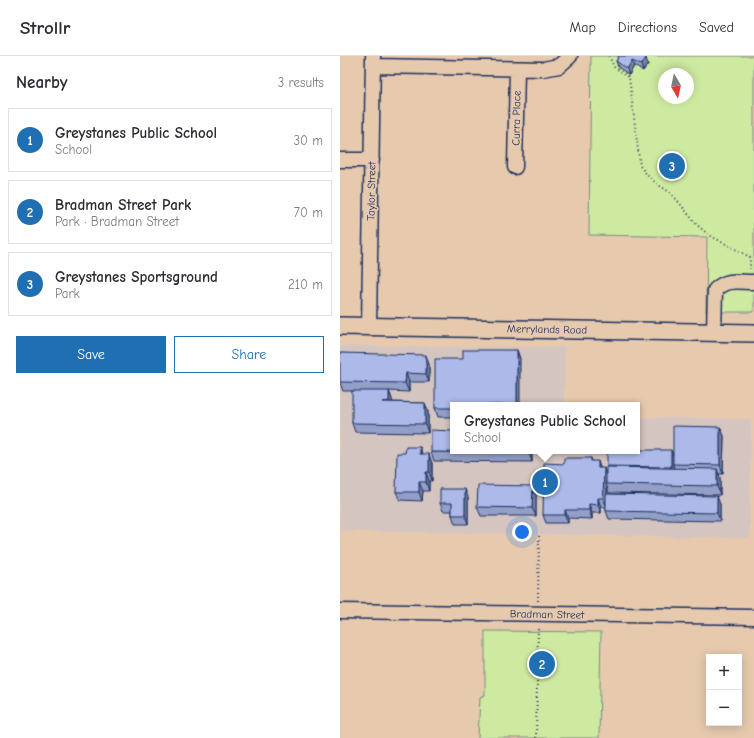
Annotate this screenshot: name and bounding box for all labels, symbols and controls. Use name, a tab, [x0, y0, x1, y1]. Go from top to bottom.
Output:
text: Strollr	[20, 17, 70, 39]
text: Map	[569, 19, 596, 36]
text: Directions	[618, 19, 677, 36]
text: Saved	[699, 19, 734, 36]
north arrow	[658, 68, 694, 104]
text: Nearby	[16, 73, 67, 92]
text: 3 results	[278, 75, 324, 90]
street label: Curra Place	[510, 90, 523, 146]
text: Greystanes Public School	[55, 124, 217, 142]
text: 1	[27, 133, 33, 148]
text: 30 m	[293, 133, 323, 148]
text: School	[55, 142, 92, 157]
pin: 3	[659, 151, 685, 181]
street label: Taylor Street	[364, 160, 379, 221]
text: Bradman Street Park	[55, 196, 191, 214]
text: 2	[27, 205, 33, 220]
text: 70 m	[294, 205, 323, 220]
text: Park · Bradman Street	[55, 214, 179, 229]
text: Greystanes Sportsground	[55, 268, 218, 286]
text: 3	[27, 277, 33, 292]
text: 210 m	[288, 277, 323, 292]
text: Park	[55, 286, 80, 301]
street label: Merrylands Road	[507, 322, 587, 337]
button: Save	[16, 336, 166, 373]
button: Share	[174, 336, 324, 373]
popup	[450, 402, 640, 454]
text: Greystanes Public School	[464, 412, 626, 430]
text: School	[464, 430, 501, 445]
pin: 1	[532, 467, 558, 497]
your location	[512, 522, 532, 542]
street label: Bradman Street	[510, 607, 585, 622]
pin: 2	[529, 649, 555, 679]
map controls	[706, 654, 742, 726]
button: +	[706, 654, 742, 690]
button: −	[706, 690, 742, 726]

